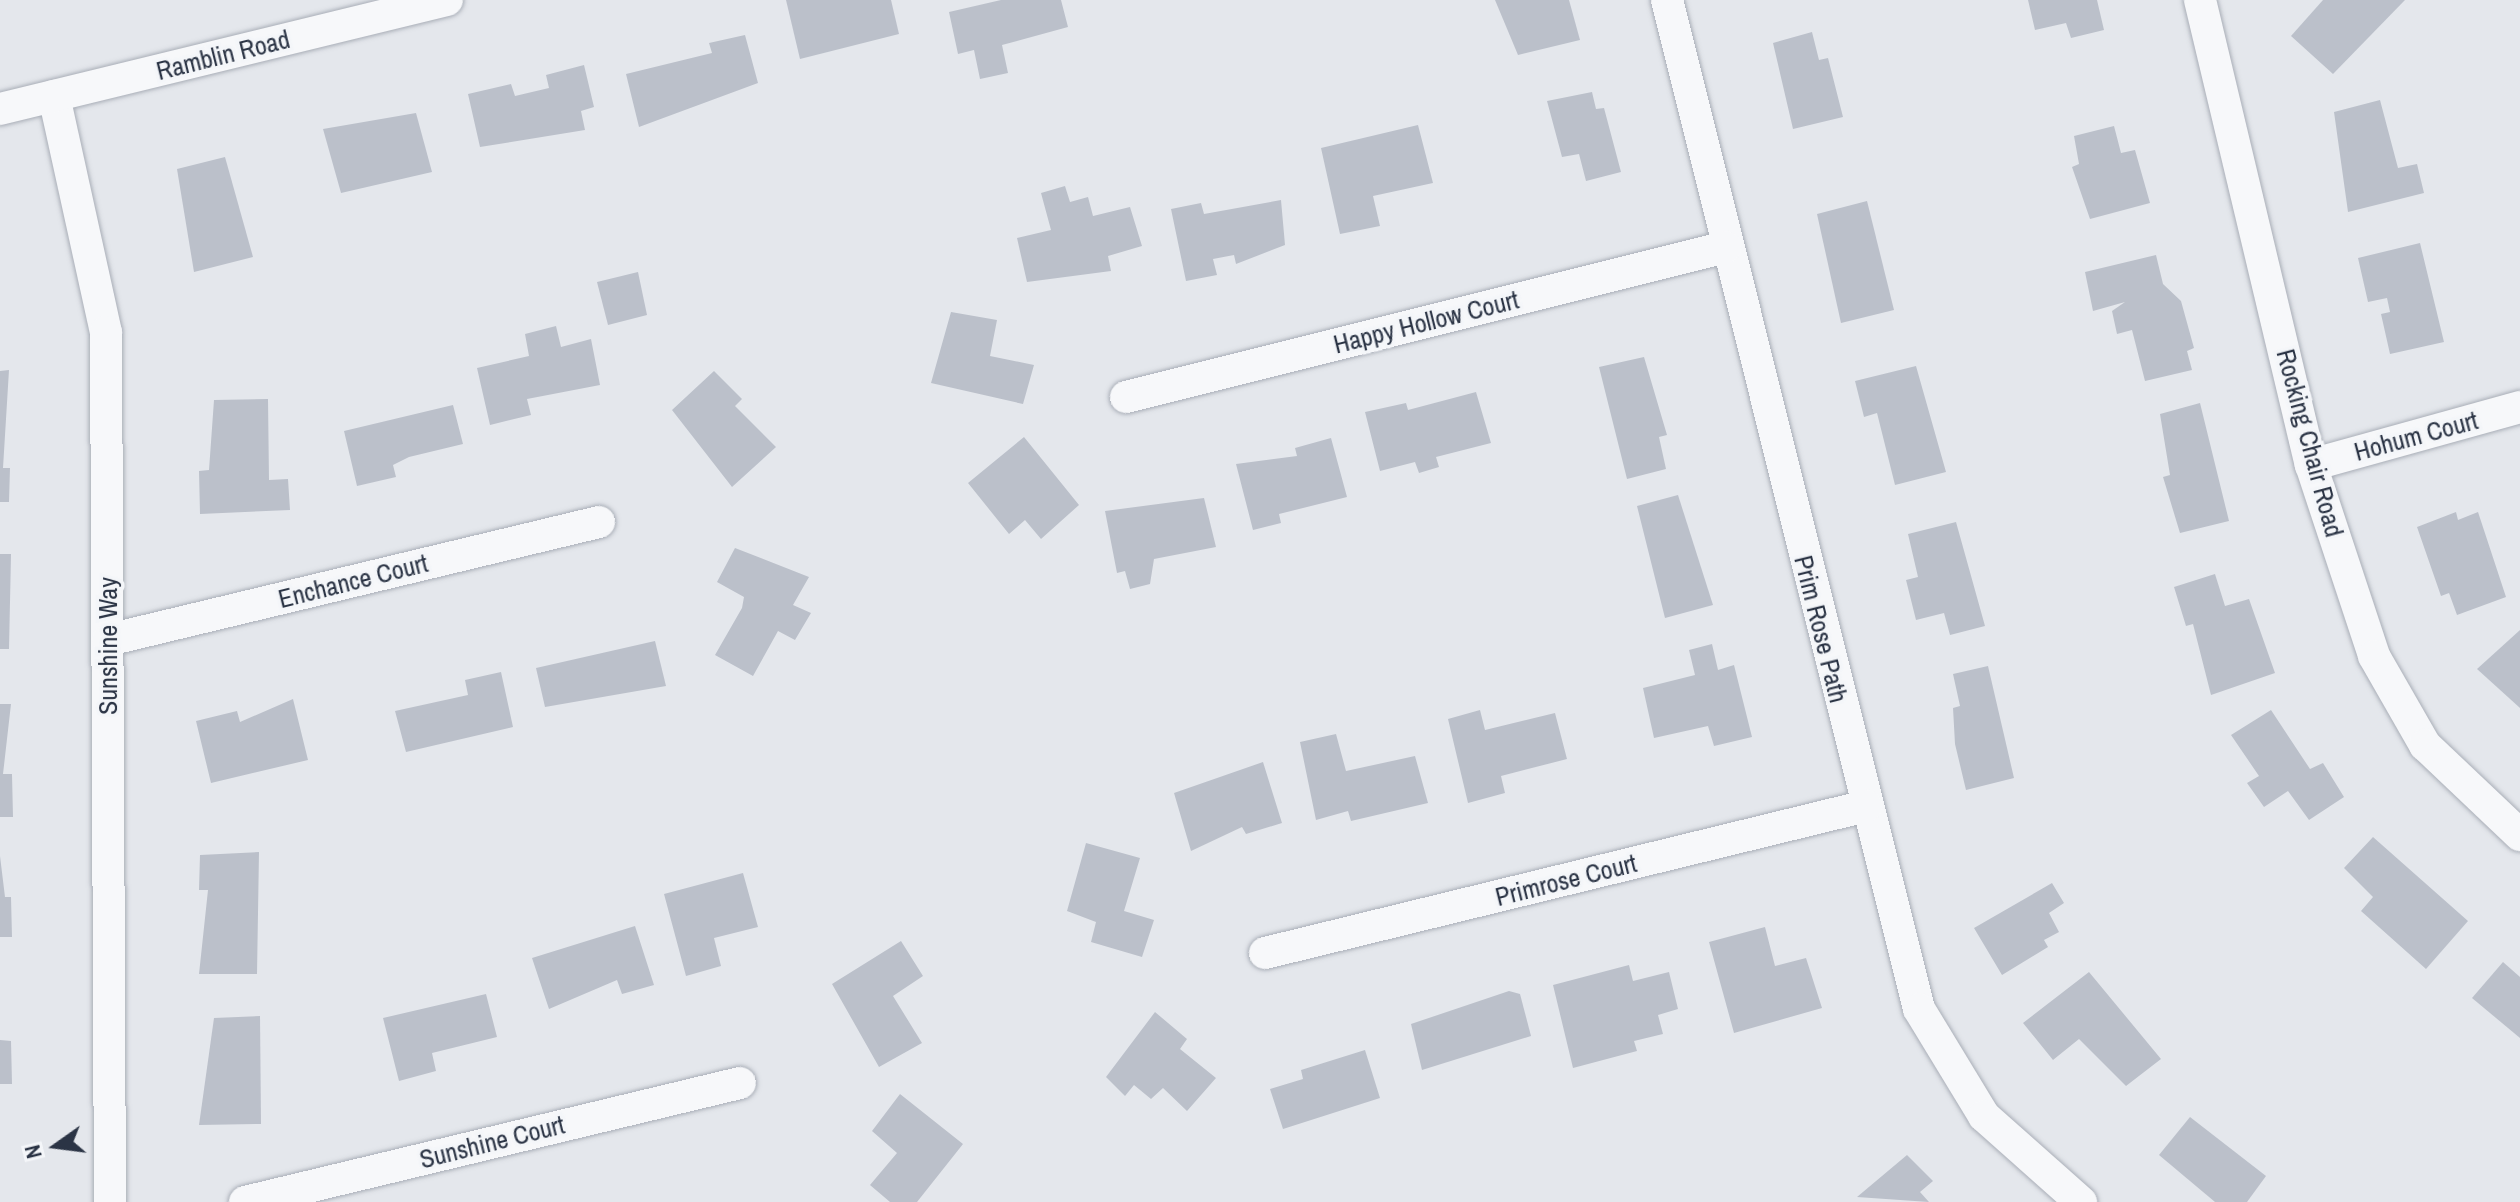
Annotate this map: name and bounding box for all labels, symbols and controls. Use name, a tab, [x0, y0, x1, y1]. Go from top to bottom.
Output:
street label: Ramblin Road	[153, 23, 293, 87]
street label: Happy Hollow Court	[1330, 284, 1522, 360]
street label: Rocking Chair Road	[2270, 346, 2350, 540]
street label: Hohum Court	[2351, 405, 2481, 467]
street label: Enchance Court	[275, 547, 431, 615]
street label: Prim Rose Path	[1788, 552, 1854, 706]
street label: Sunshine Way	[92, 577, 124, 715]
street label: Primrose Court	[1492, 847, 1640, 913]
north arrow	[16, 1106, 96, 1186]
street label: Sunshine Court	[416, 1109, 568, 1175]
text: N	[17, 1142, 49, 1162]

